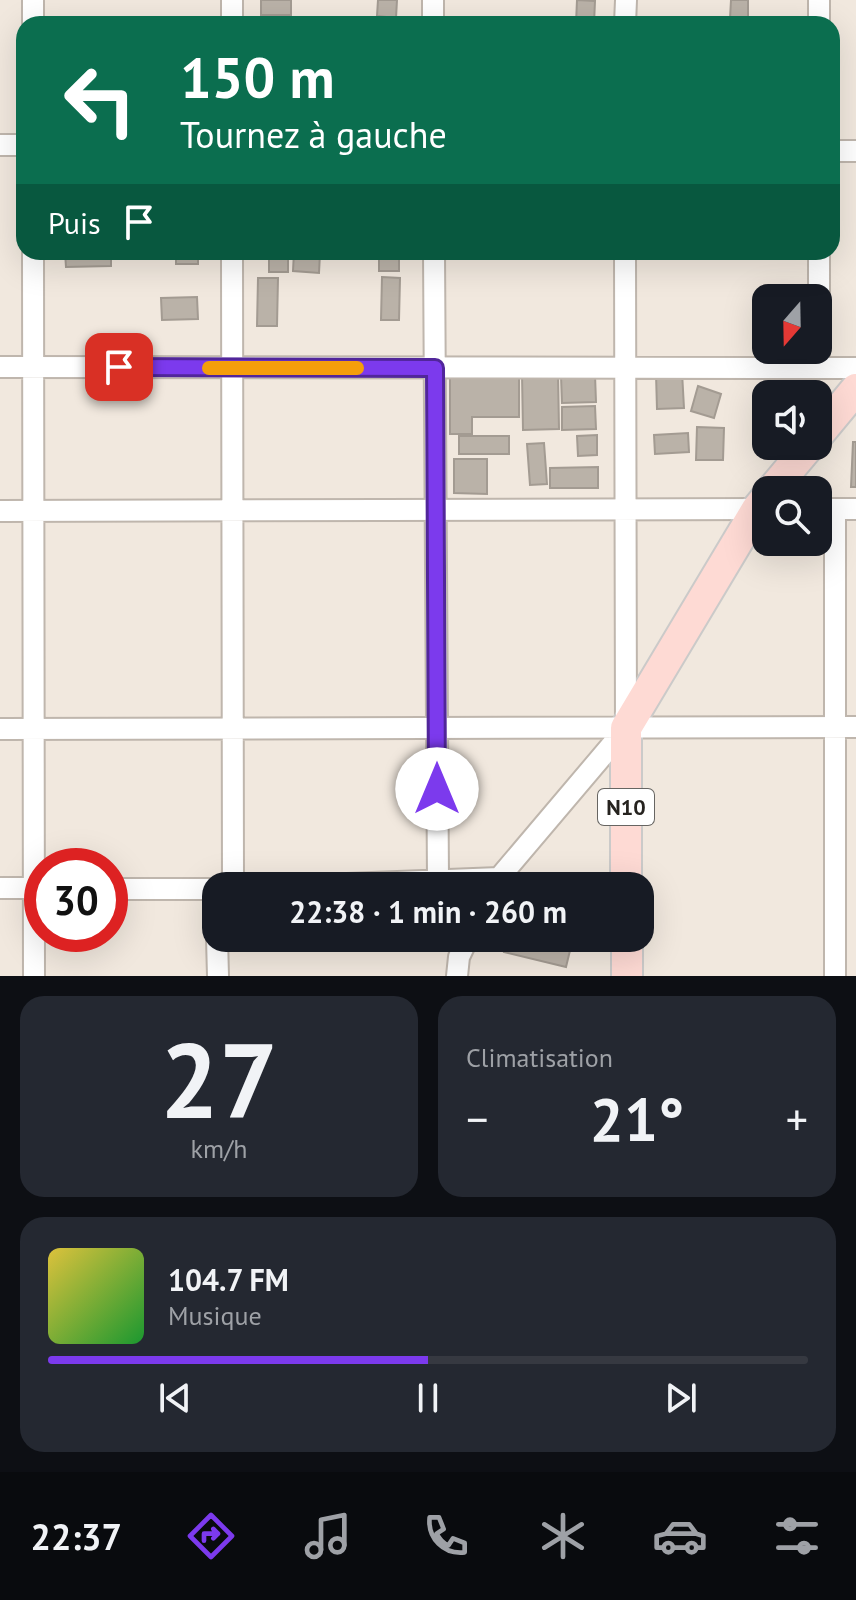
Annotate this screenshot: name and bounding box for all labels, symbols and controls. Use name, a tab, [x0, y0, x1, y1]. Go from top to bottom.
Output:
text: 150 m	[180, 41, 335, 113]
icon: left	[48, 48, 152, 152]
text: Tournez à gauche	[180, 111, 447, 158]
icon: arrive	[117, 200, 161, 244]
text: Puis	[48, 203, 101, 242]
north arrow	[752, 284, 832, 364]
map controls	[752, 284, 832, 556]
pin	[85, 333, 153, 401]
icon: arrive	[97, 345, 141, 389]
button: sound	[752, 380, 832, 460]
button: search	[752, 476, 832, 556]
position arrow	[395, 747, 479, 831]
road number: N10	[598, 789, 654, 825]
speed limit sign: 30	[24, 848, 128, 952]
text: 22:38 · 1 min · 260 m	[289, 892, 567, 931]
text: 27	[160, 1012, 278, 1147]
text: Climatisation	[466, 1041, 613, 1074]
text: 21°	[590, 1080, 684, 1158]
text: −	[466, 1090, 488, 1147]
text: +	[786, 1090, 808, 1147]
text: km/h	[191, 1132, 248, 1165]
text: 104.7 FM	[168, 1260, 289, 1299]
text: Musique	[168, 1299, 262, 1332]
icon: previous	[153, 1376, 197, 1420]
icon: pause	[406, 1376, 450, 1420]
icon: next	[659, 1376, 703, 1420]
icon: directions	[183, 1508, 239, 1564]
icon: music	[300, 1508, 356, 1564]
icon: phone	[418, 1508, 474, 1564]
icon: climate	[535, 1508, 591, 1564]
icon: car	[652, 1508, 708, 1564]
icon: filters	[769, 1508, 825, 1564]
text: 22:37	[31, 1513, 122, 1560]

